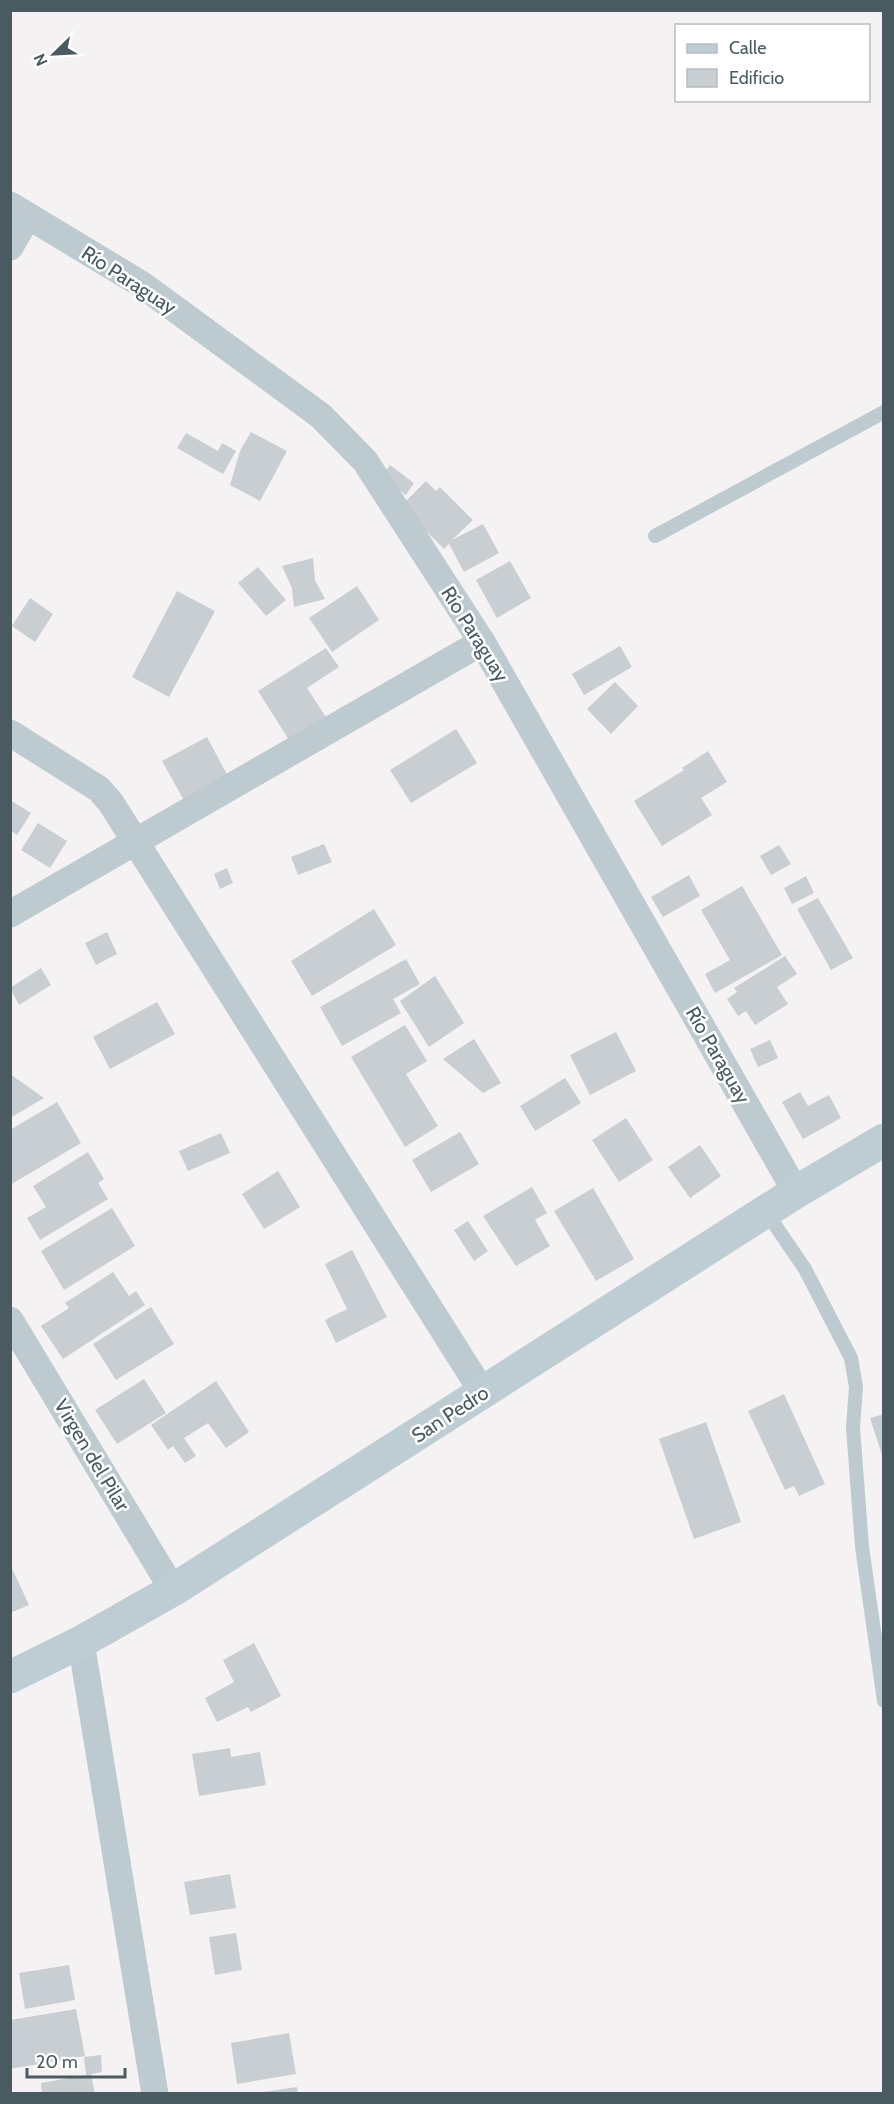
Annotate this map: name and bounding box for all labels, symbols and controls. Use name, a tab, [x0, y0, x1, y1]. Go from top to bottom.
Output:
north arrow	[24, 24, 84, 84]
legend	[675, 24, 870, 102]
text: Calle	[729, 37, 766, 59]
text: N	[30, 51, 52, 69]
text: Edificio	[729, 67, 784, 89]
street label: Río Paraguay	[77, 241, 181, 319]
street label: Río Paraguay	[436, 582, 514, 686]
street label: Río Paraguay	[681, 1002, 755, 1108]
street label: San Pedro	[407, 1380, 493, 1448]
street label: Virgen del Pilar	[49, 1395, 135, 1516]
scale bar	[27, 2041, 124, 2079]
text: 20 m	[36, 2051, 78, 2073]

